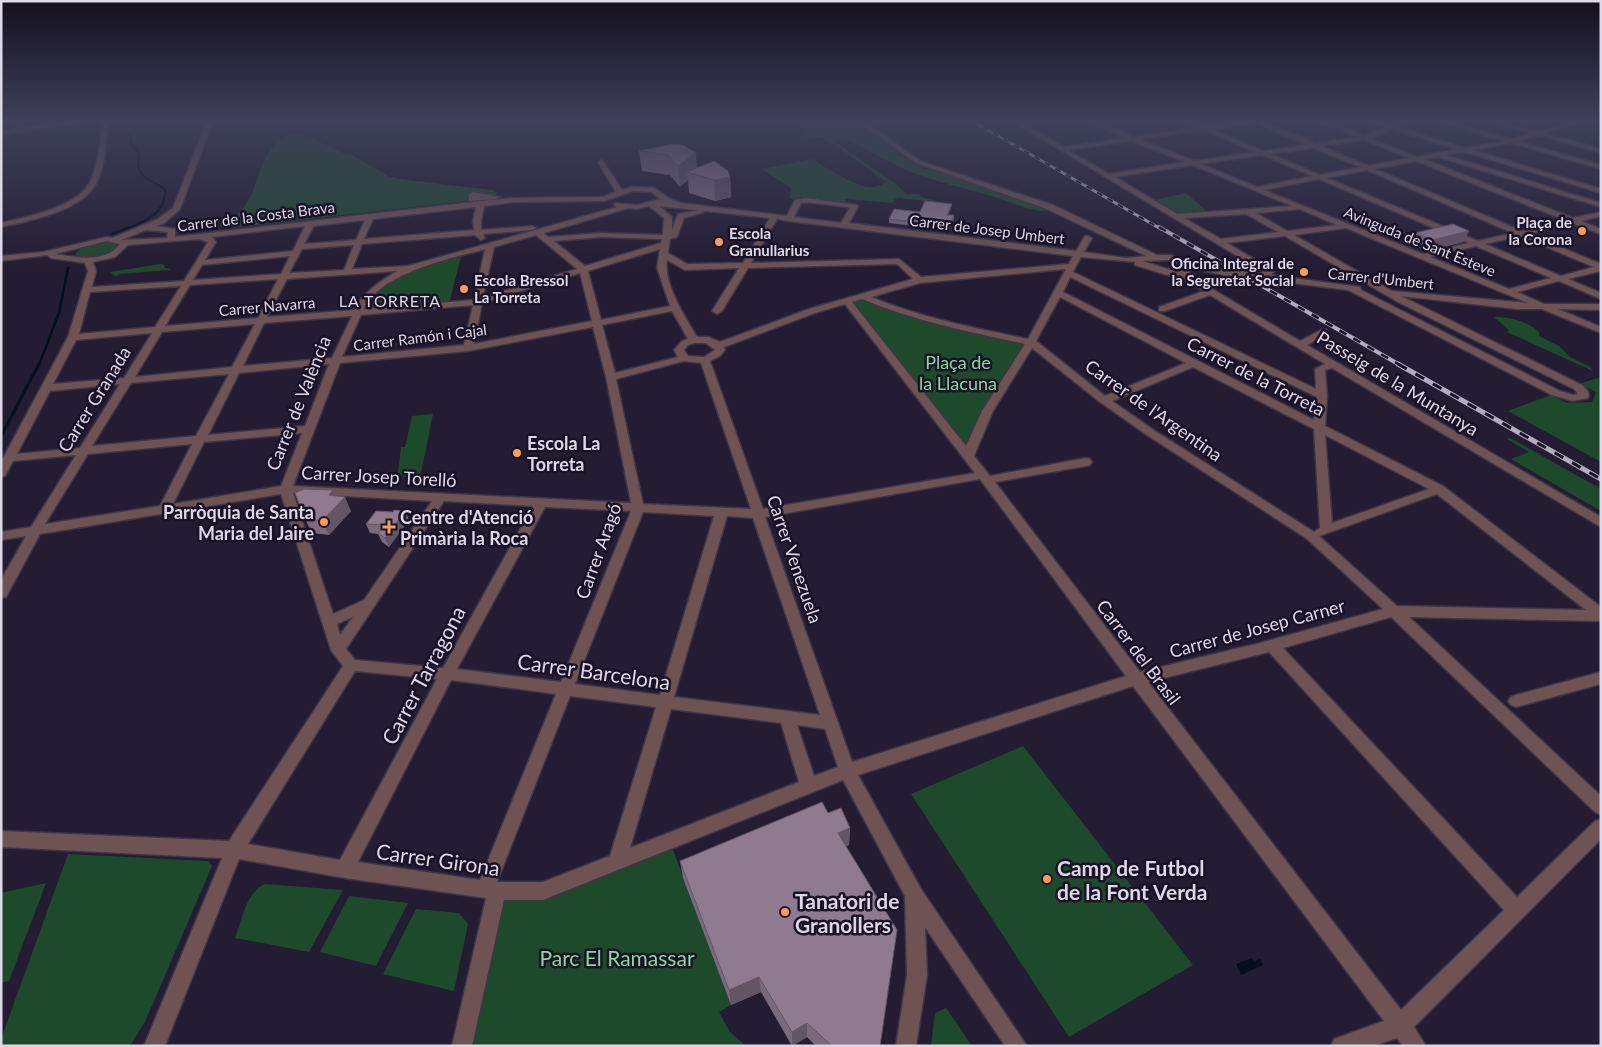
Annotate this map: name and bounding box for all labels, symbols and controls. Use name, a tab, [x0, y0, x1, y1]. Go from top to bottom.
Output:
street label: Carrer de la Costa Brava	[176, 197, 336, 235]
street label: Avinguda de Sant Esteve	[1342, 202, 1498, 280]
street label: Carrer de Josep Umbert	[908, 211, 1066, 248]
place label: Plaça de la Corona	[1509, 213, 1572, 248]
place label: Escola Granullarius	[729, 224, 810, 259]
marker: Plaça de la Corona	[1576, 225, 1588, 237]
marker: Escola Granullarius	[713, 236, 725, 248]
place label: Oficina Integral de la Seguretat Social	[1171, 254, 1294, 289]
street label: Carrer d'Umbert	[1327, 263, 1436, 293]
marker: Oficina Integral de la Seguretat Social	[1298, 266, 1310, 278]
place label: Escola Bressol La Torreta	[474, 271, 568, 306]
marker: Escola Bressol La Torreta	[458, 283, 470, 295]
district label: LA TORRETA	[339, 291, 441, 310]
street label: Carrer Navarra	[218, 293, 316, 319]
street label: Carrer Ramón i Cajal	[352, 320, 488, 354]
street label: Passeig de la Muntanya	[1313, 326, 1483, 440]
street label: Carrer de la Torreta	[1183, 332, 1329, 420]
street label: Carrer de València	[261, 333, 335, 473]
street label: Carrer Granada	[53, 342, 135, 456]
park label: Plaça de la Llacuna	[919, 351, 997, 394]
street label: Carrer de l'Argentina	[1081, 354, 1227, 466]
place label: Escola La Torreta	[527, 432, 600, 475]
marker: Escola La Torreta	[511, 447, 523, 459]
street label: Carrer Josep Torelló	[301, 461, 457, 491]
street label: Carrer Venezuela	[763, 492, 827, 626]
street label: Carrer Aragó	[571, 500, 625, 602]
place label: Parròquia de Santa Maria del Jaire	[163, 501, 314, 544]
place label: Centre d'Atenció Primària la Roca	[400, 506, 533, 549]
marker: Parròquia de Santa Maria del Jaire	[318, 516, 330, 528]
marker: Centre d'Atenció Primària la Roca	[382, 520, 396, 534]
street label: Carrer de Josep Carner	[1167, 594, 1348, 662]
street label: Carrer del Brasil	[1092, 595, 1186, 709]
street label: Carrer Tarragona	[376, 602, 470, 748]
street label: Carrer Barcelona	[516, 648, 672, 694]
street label: Carrer Girona	[375, 838, 501, 880]
place label: Camp de Futbol de la Font Verda	[1057, 855, 1207, 904]
marker: Camp de Futbol de la Font Verda	[1041, 873, 1053, 885]
place label: Tanatori de Granollers	[795, 888, 900, 937]
marker: Tanatori de Granollers	[779, 906, 791, 918]
park label: Parc El Ramassar	[539, 945, 695, 970]

